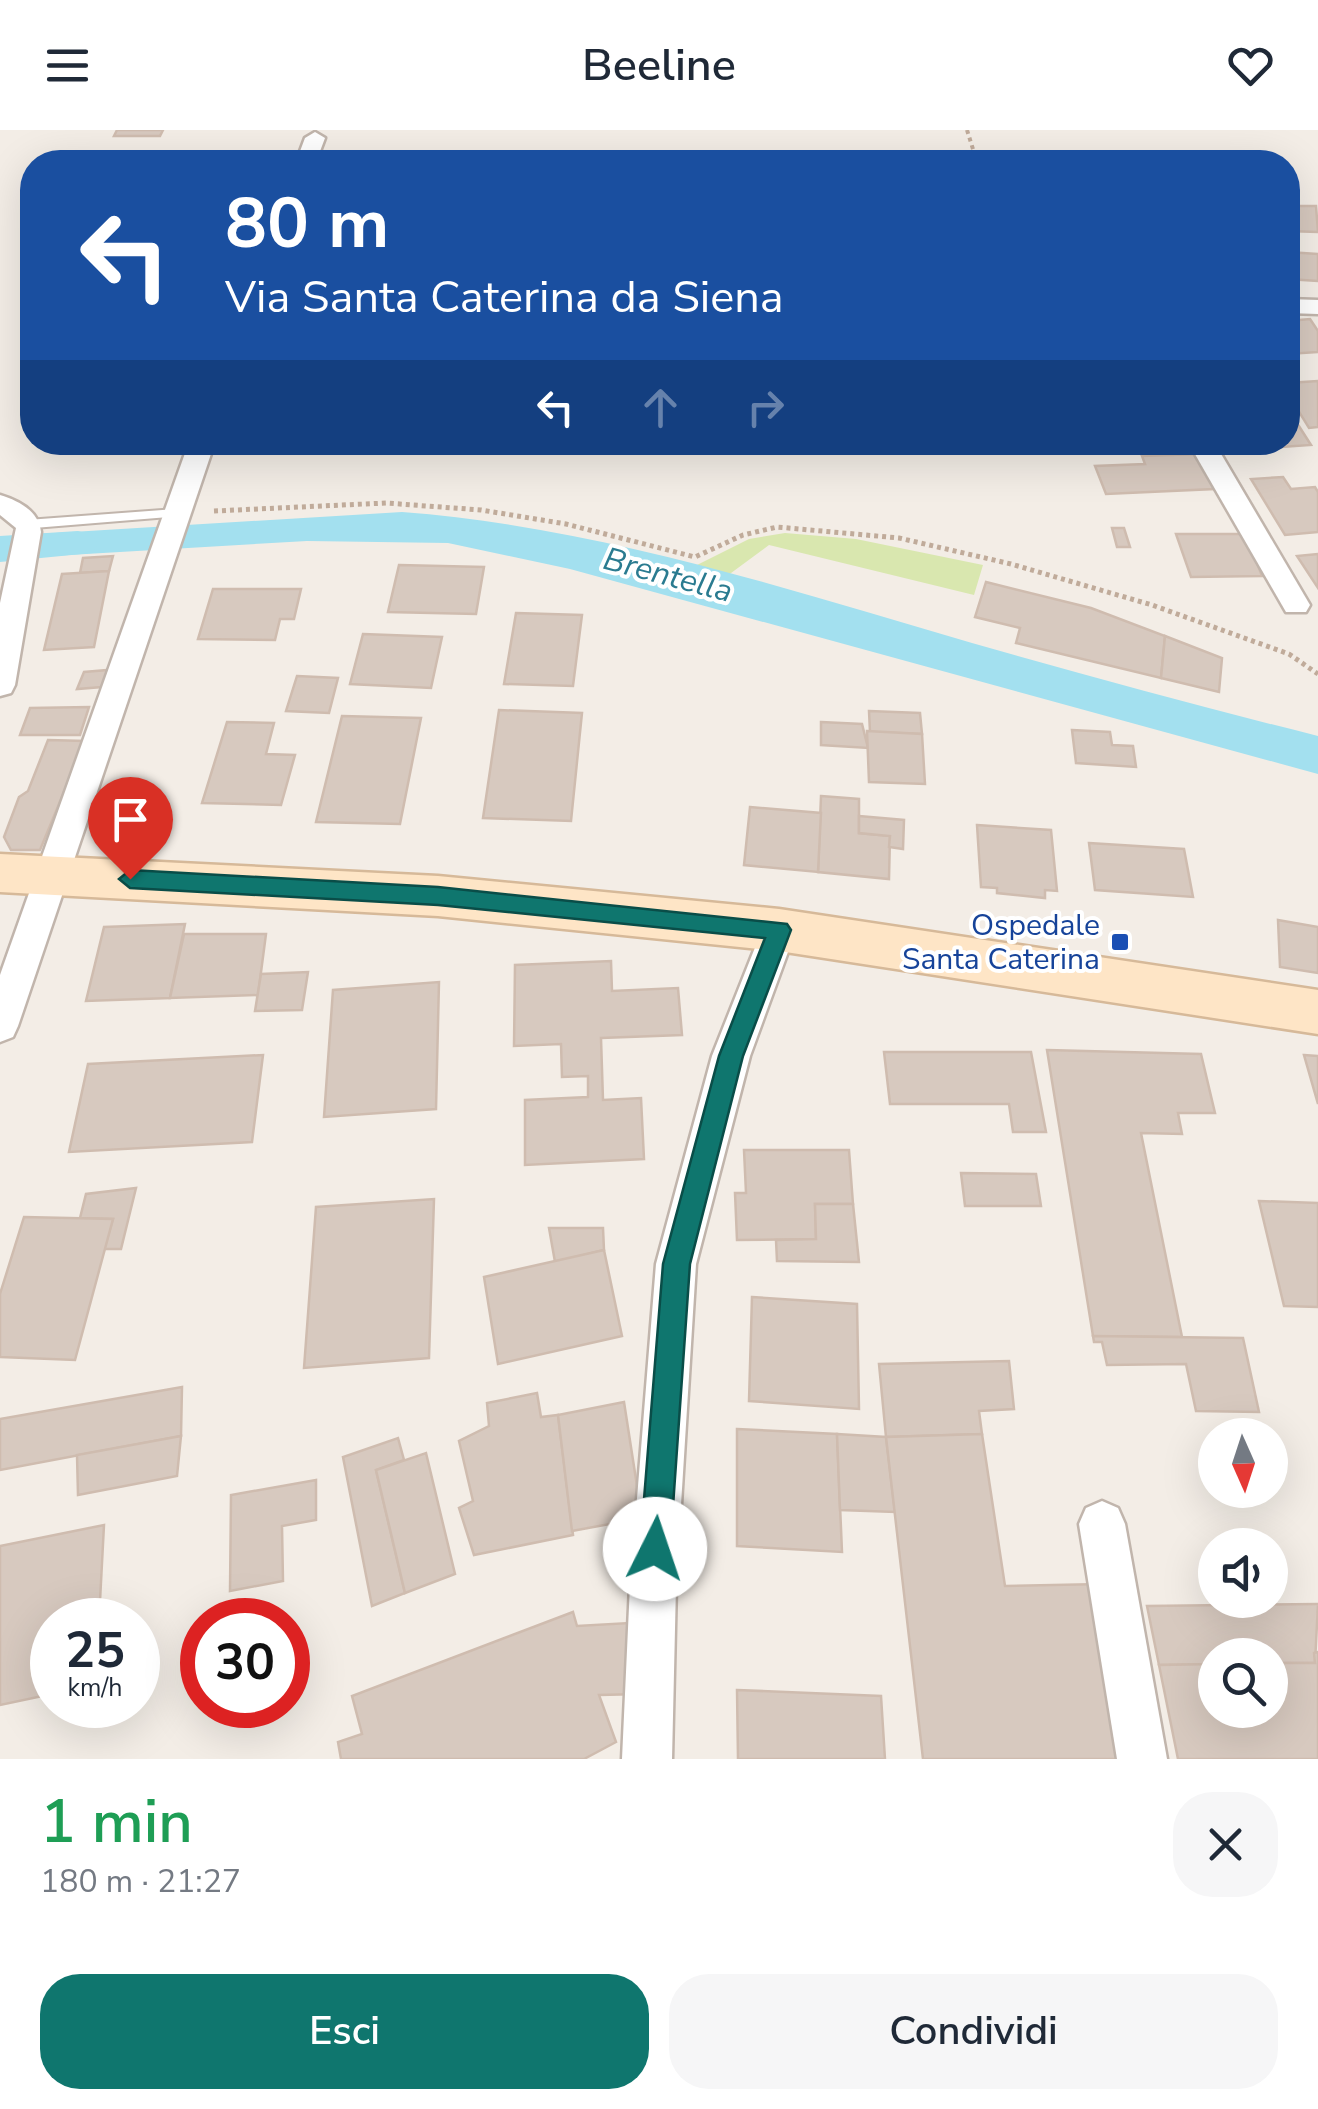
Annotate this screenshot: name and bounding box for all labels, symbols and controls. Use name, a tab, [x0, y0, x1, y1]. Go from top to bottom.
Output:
text: Beeline	[582, 35, 736, 96]
icon: menu	[40, 38, 95, 93]
icon: heart	[1223, 38, 1278, 93]
text: 80 m	[225, 176, 389, 272]
icon: left	[60, 190, 190, 320]
text: Via Santa Caterina da Siena	[225, 267, 784, 328]
icon: left	[528, 380, 583, 435]
icon: ahead	[633, 380, 688, 435]
icon: right	[738, 380, 793, 435]
water label: Brentella	[599, 537, 737, 613]
pin	[88, 777, 173, 880]
icon: arrive	[103, 792, 158, 847]
place label: Ospedale Santa Caterina	[902, 905, 1100, 980]
marker: Ospedale Santa Caterina	[1109, 931, 1131, 953]
north arrow	[1198, 1418, 1288, 1508]
map controls	[1198, 1418, 1288, 1728]
position arrow	[603, 1497, 707, 1601]
button: sound	[1198, 1528, 1288, 1618]
speed limit sign: 30	[180, 1598, 310, 1728]
text: 25	[65, 1616, 125, 1685]
button: search	[1198, 1638, 1288, 1728]
text: km/h	[67, 1671, 123, 1705]
text: 1 min	[40, 1781, 193, 1863]
button: close	[1173, 1792, 1278, 1897]
text: 180 m · 21:27	[40, 1860, 241, 1903]
button: Esci	[40, 1974, 649, 2089]
button: Condividi	[669, 1974, 1278, 2089]

